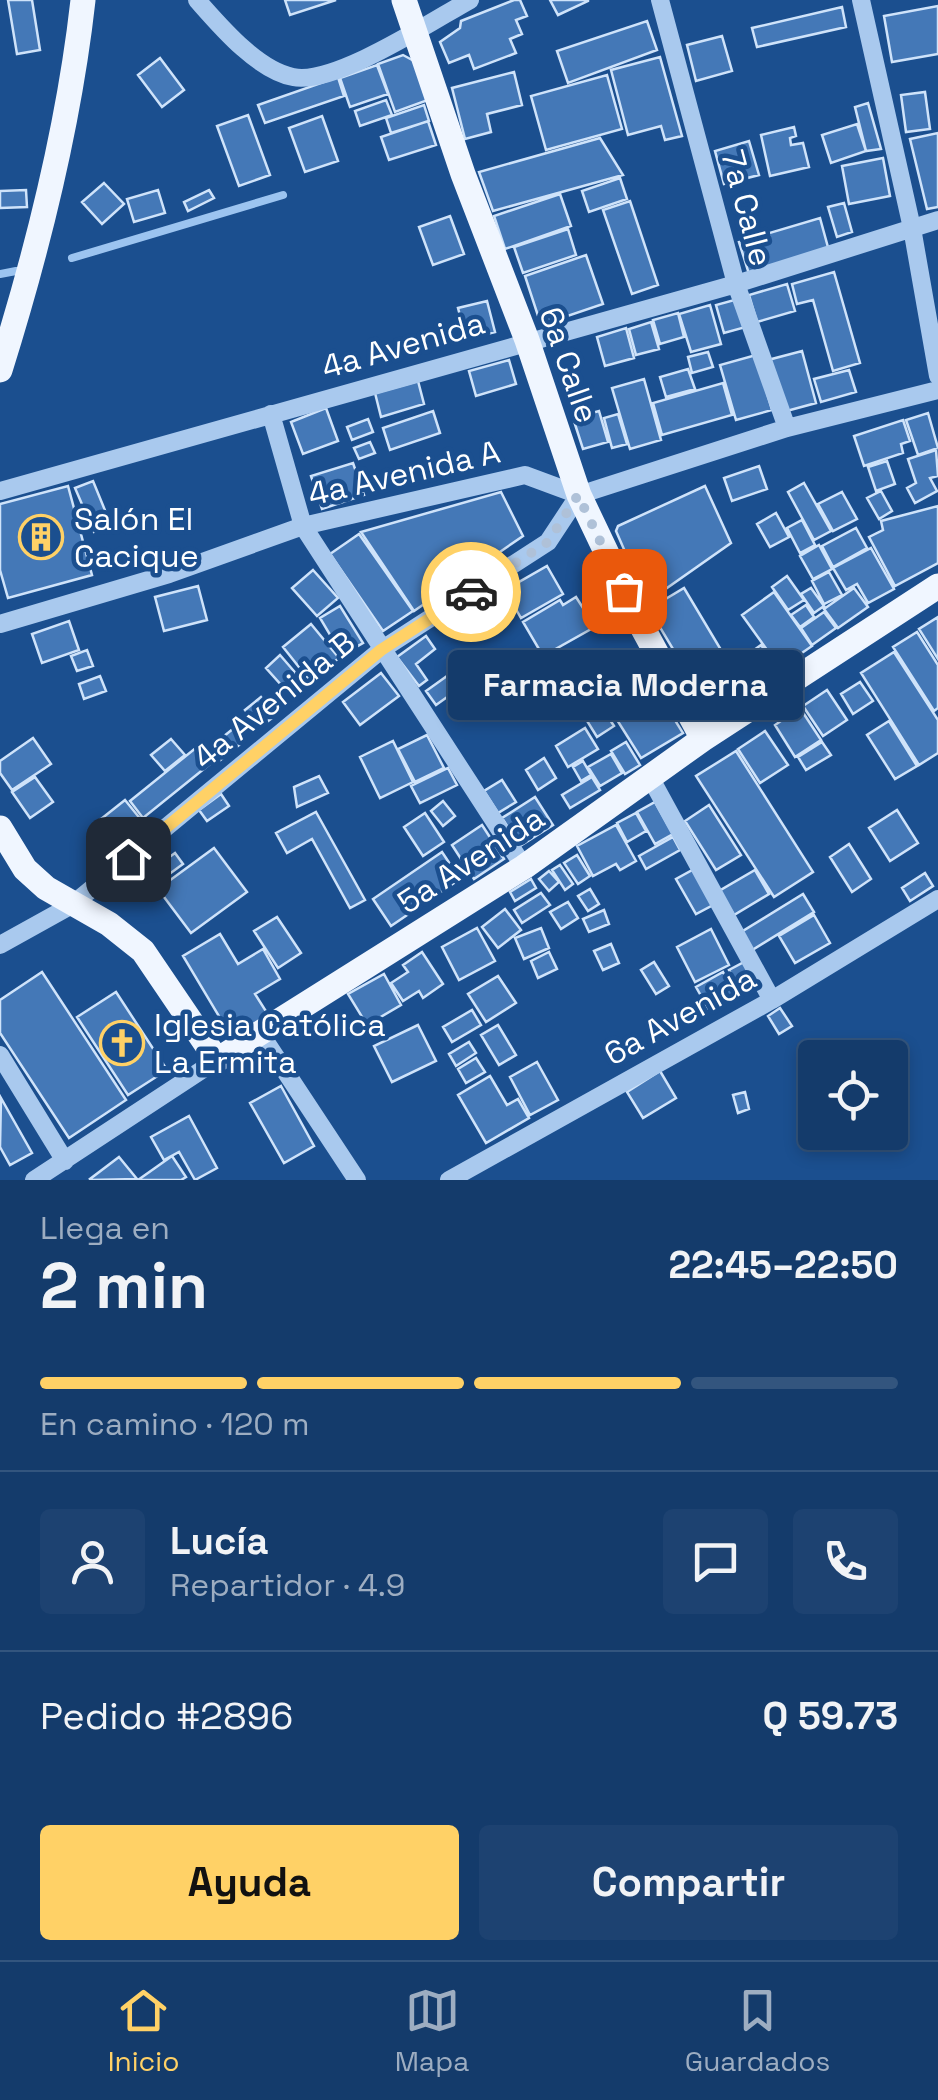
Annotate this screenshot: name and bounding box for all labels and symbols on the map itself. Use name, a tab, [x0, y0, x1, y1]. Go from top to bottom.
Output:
street label: 7a Calle	[712, 146, 782, 270]
street label: 6a Calle	[531, 302, 607, 428]
street label: 4a Avenida	[317, 303, 489, 387]
street label: 4a Avenida A	[304, 431, 504, 515]
place label: Salón El Cacique	[74, 499, 199, 576]
building icon: Salón El Cacique	[18, 514, 64, 560]
courier	[421, 542, 521, 642]
pin	[582, 549, 667, 634]
street label: 4a Avenida B	[185, 622, 363, 778]
callout: Farmacia Moderna	[446, 651, 802, 721]
street label: 5a Avenida	[390, 798, 552, 922]
pin	[86, 817, 171, 902]
street label: 6a Avenida	[597, 958, 763, 1074]
place label: Iglesia Católica La Ermita	[154, 1005, 386, 1082]
church icon: Iglesia Católica La Ermita	[99, 1020, 145, 1066]

